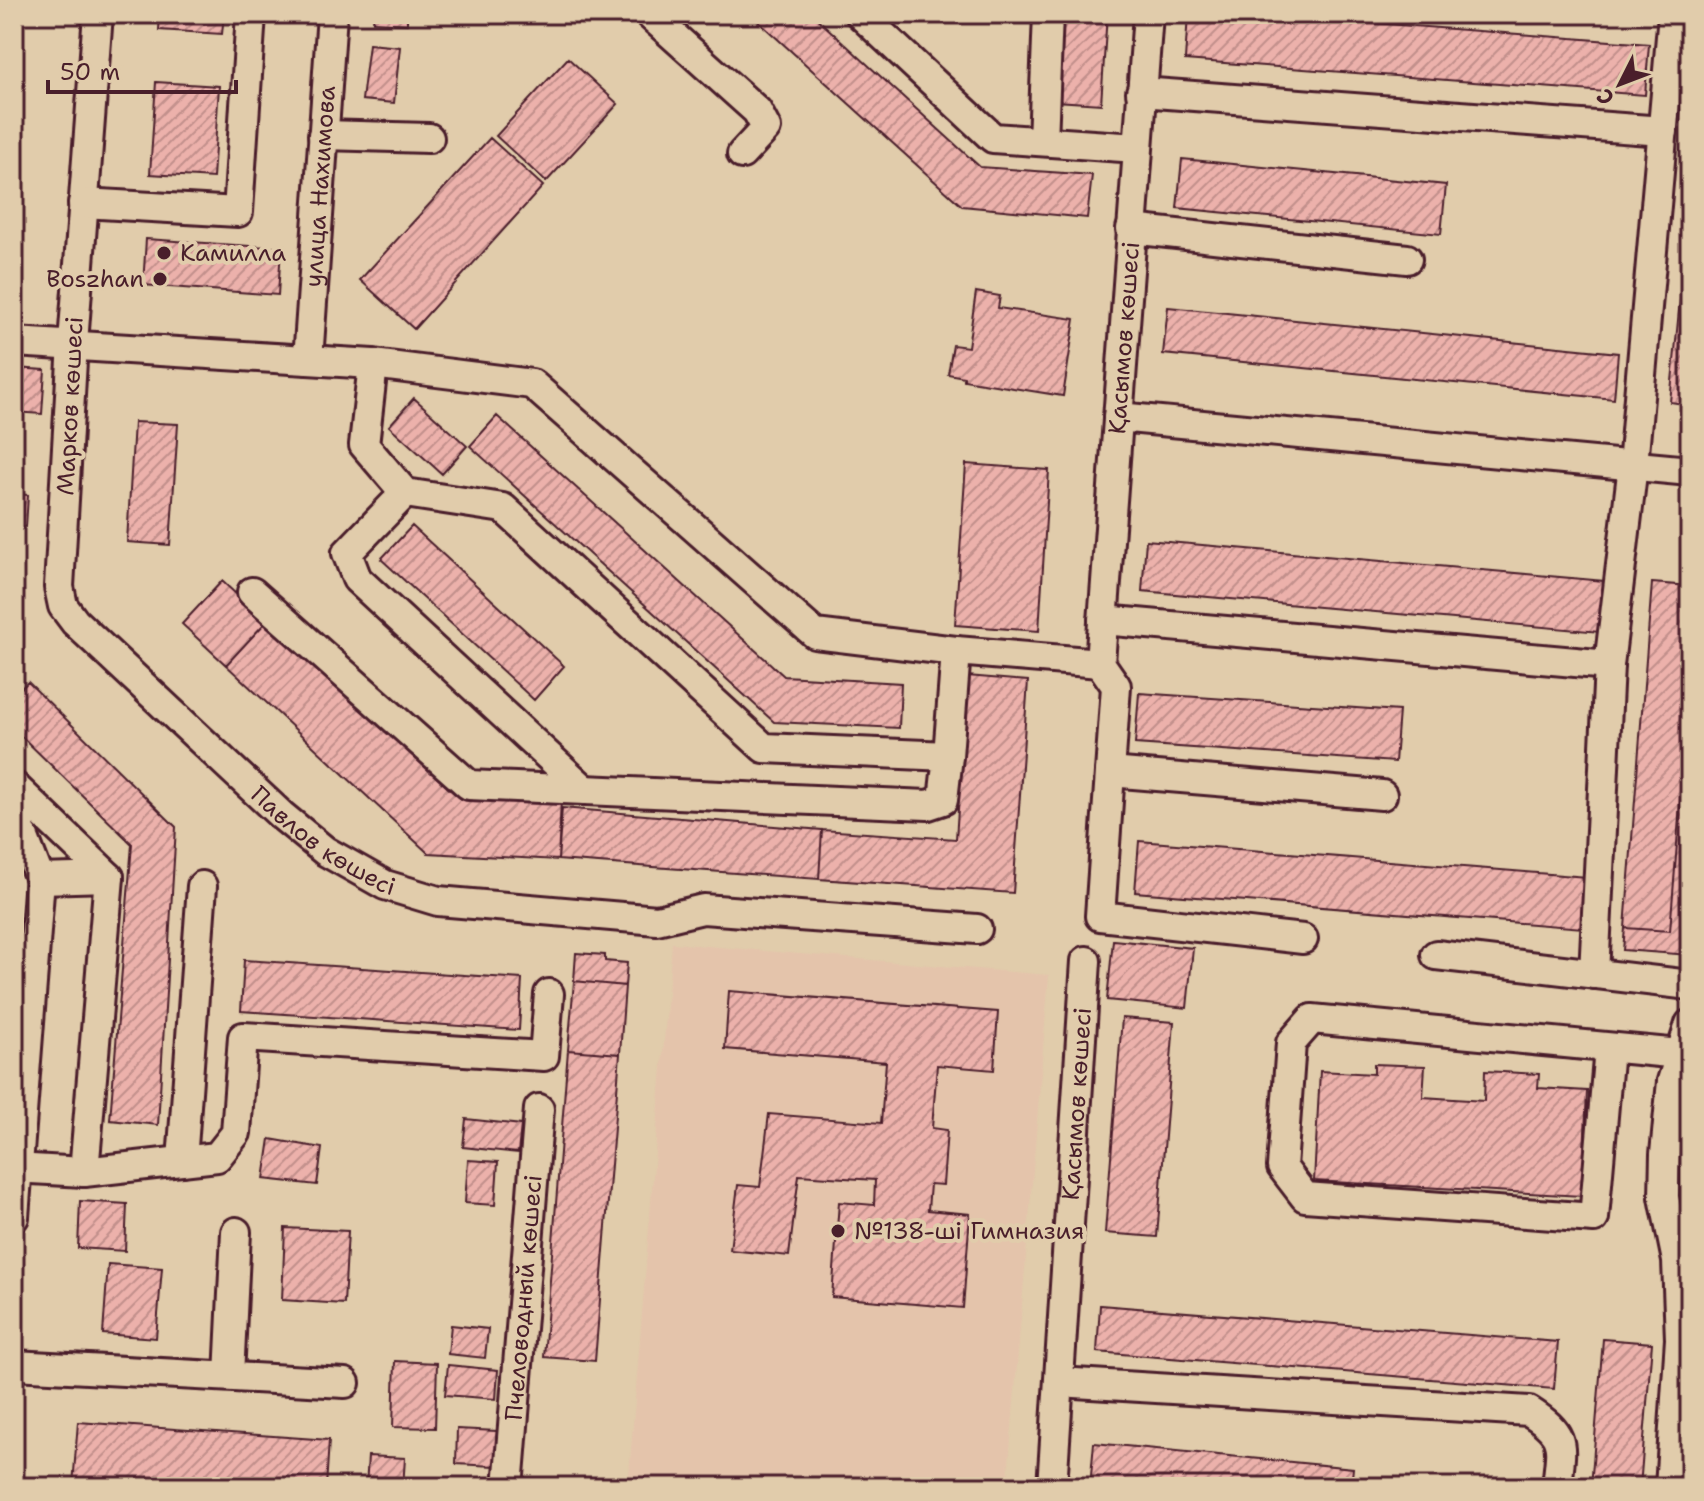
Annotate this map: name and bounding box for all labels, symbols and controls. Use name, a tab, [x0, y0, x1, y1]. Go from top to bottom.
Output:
scale bar	[48, 44, 236, 94]
north arrow	[1580, 44, 1660, 124]
text: 50 m	[60, 56, 120, 88]
text: С	[1590, 82, 1621, 112]
street label: улица Нахимова	[297, 85, 343, 288]
place label: Камилла	[180, 237, 286, 269]
street label: Қасымов көшесі	[1101, 240, 1147, 435]
marker: Камилла	[155, 244, 173, 262]
place label: Boszhan	[46, 263, 144, 295]
marker: Boszhan	[151, 270, 169, 288]
street label: Марков көшесі	[49, 316, 91, 496]
street label: Павлов көшесі	[244, 779, 399, 903]
street label: Қасымов көшесі	[1055, 1006, 1099, 1201]
street label: Пчеловодный көшесі	[498, 1173, 550, 1422]
place label: №138-ші Гимназия	[854, 1215, 1085, 1247]
marker: №138-ші Гимназия	[829, 1222, 847, 1240]

